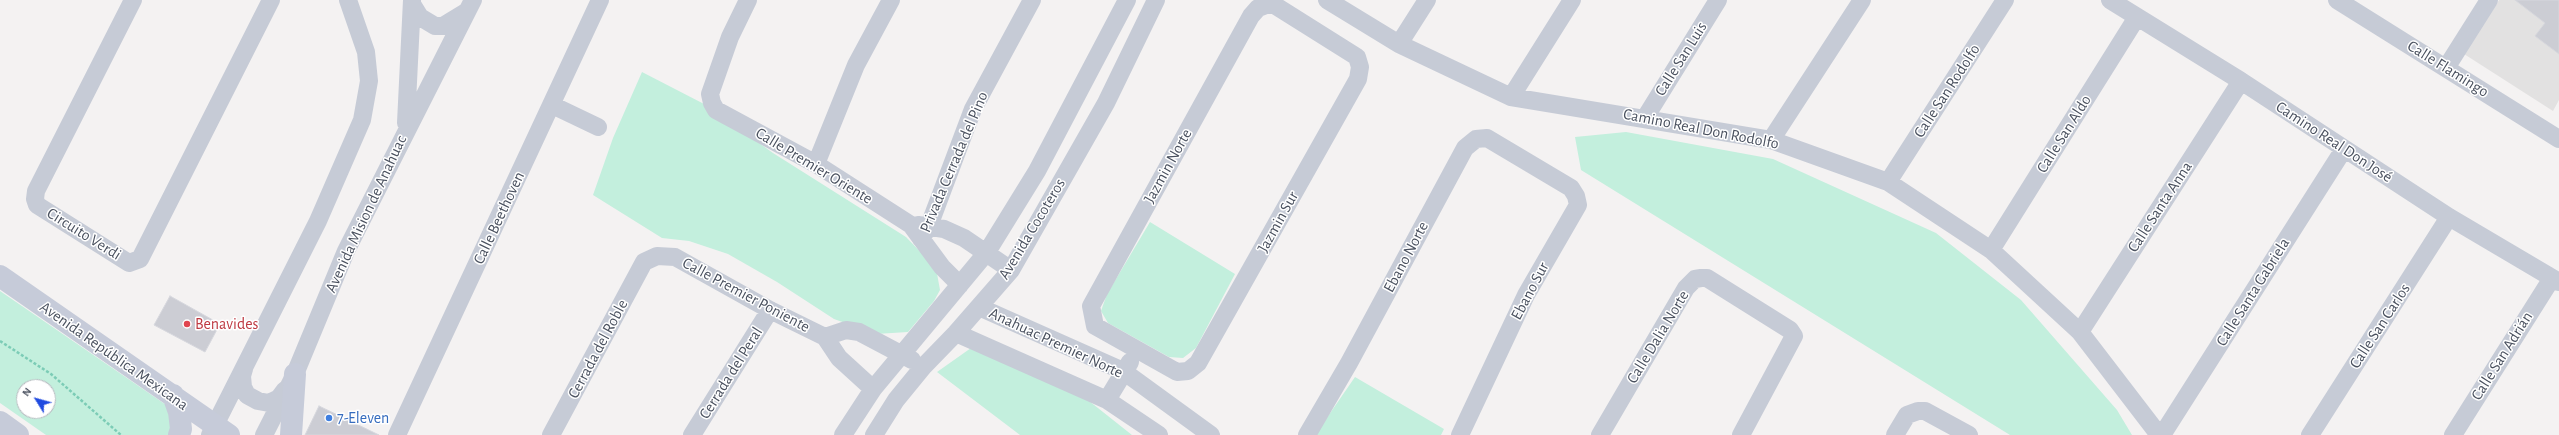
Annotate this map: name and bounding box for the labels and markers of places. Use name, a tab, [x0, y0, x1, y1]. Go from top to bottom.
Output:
place label: Benavides	[195, 314, 258, 334]
marker: Benavides	[182, 319, 192, 329]
place label: 7-Eleven	[337, 408, 389, 428]
marker: 7-Eleven	[324, 413, 334, 423]

